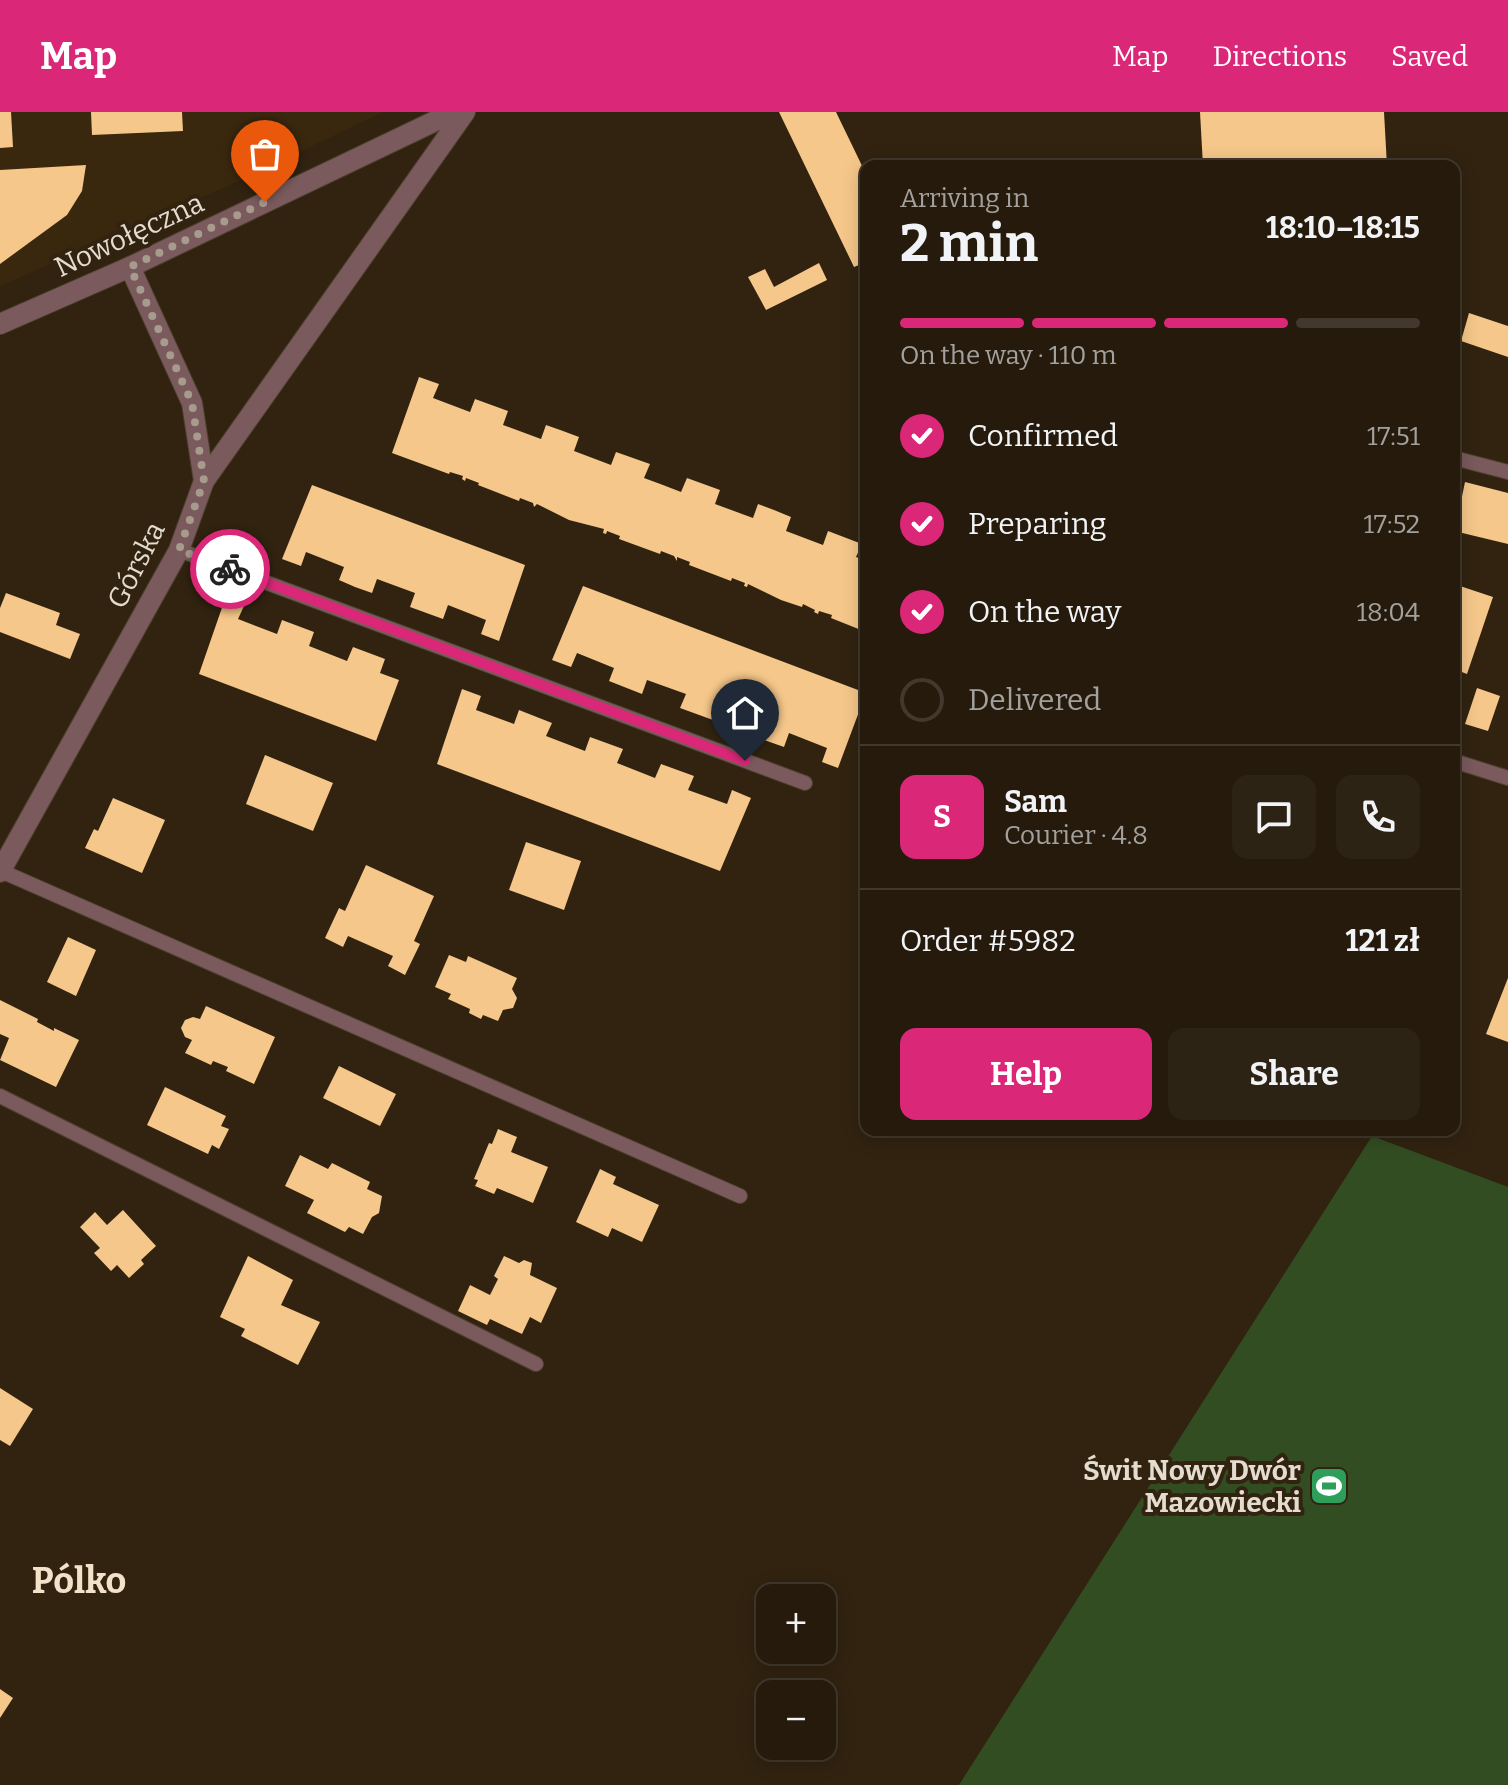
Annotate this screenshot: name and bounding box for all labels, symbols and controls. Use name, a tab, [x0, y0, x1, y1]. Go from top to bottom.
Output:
text: Map	[40, 33, 117, 79]
text: Map	[1112, 40, 1168, 73]
text: Directions	[1212, 40, 1347, 73]
text: Saved	[1391, 40, 1468, 73]
pin	[231, 120, 299, 202]
icon: bag	[243, 132, 287, 176]
text: Arriving in	[900, 183, 1029, 214]
street label: Nowołęczna	[49, 186, 209, 284]
text: 18:10–18:15	[1266, 210, 1420, 246]
text: 2 min	[900, 212, 1038, 275]
text: On the way · 110 m	[900, 340, 1117, 371]
icon: check	[900, 414, 944, 458]
text: Confirmed	[968, 418, 1118, 454]
text: 17:51	[1367, 421, 1420, 452]
icon: check	[900, 502, 944, 546]
text: Preparing	[968, 506, 1106, 542]
text: 17:52	[1364, 509, 1420, 540]
street label: Górska	[100, 516, 172, 614]
courier	[190, 529, 270, 609]
icon: bike	[208, 547, 252, 591]
icon: check	[900, 590, 944, 634]
text: On the way	[968, 594, 1121, 630]
text: 18:04	[1356, 597, 1420, 628]
pin	[711, 679, 779, 761]
text: Delivered	[968, 682, 1101, 718]
icon: home	[723, 691, 767, 735]
button: chat	[1232, 775, 1316, 859]
button: phone	[1336, 775, 1420, 859]
text: Sam	[1004, 784, 1067, 820]
text: S	[933, 799, 951, 835]
text: Courier · 4.8	[1004, 820, 1148, 851]
text: Order #5982	[900, 923, 1076, 959]
text: 121 zł	[1346, 923, 1420, 959]
button: Help	[900, 1028, 1152, 1120]
button: Share	[1168, 1028, 1420, 1120]
place label: Świt Nowy Dwór Mazowiecki	[1083, 1454, 1301, 1519]
sports icon: Świt Nowy Dwór Mazowiecki	[1308, 1465, 1350, 1507]
district label: Pólko	[32, 1559, 126, 1603]
map controls	[756, 1584, 836, 1760]
button: +	[756, 1584, 836, 1664]
button: −	[756, 1680, 836, 1760]

